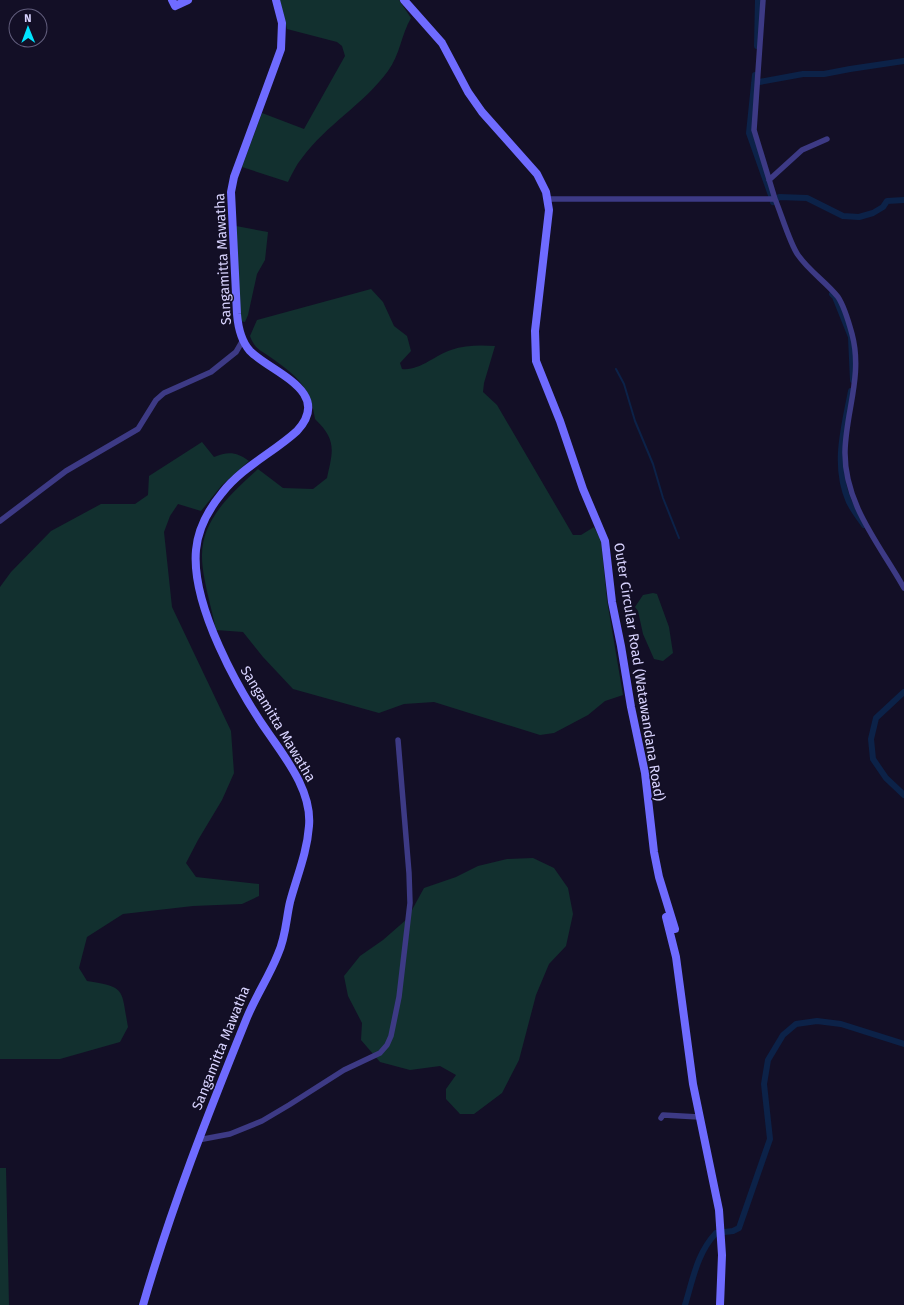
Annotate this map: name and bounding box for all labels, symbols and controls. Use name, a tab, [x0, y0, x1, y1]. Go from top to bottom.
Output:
north arrow	[8, 8, 48, 48]
text: N	[24, 12, 32, 25]
street label: Sangamitta Mawatha	[211, 193, 235, 325]
street label: Outer Circular Road (Watawandana Road)	[610, 542, 668, 802]
street label: Sangamitta Mawatha	[237, 663, 319, 785]
street label: Sangamitta Mawatha	[188, 984, 254, 1112]

